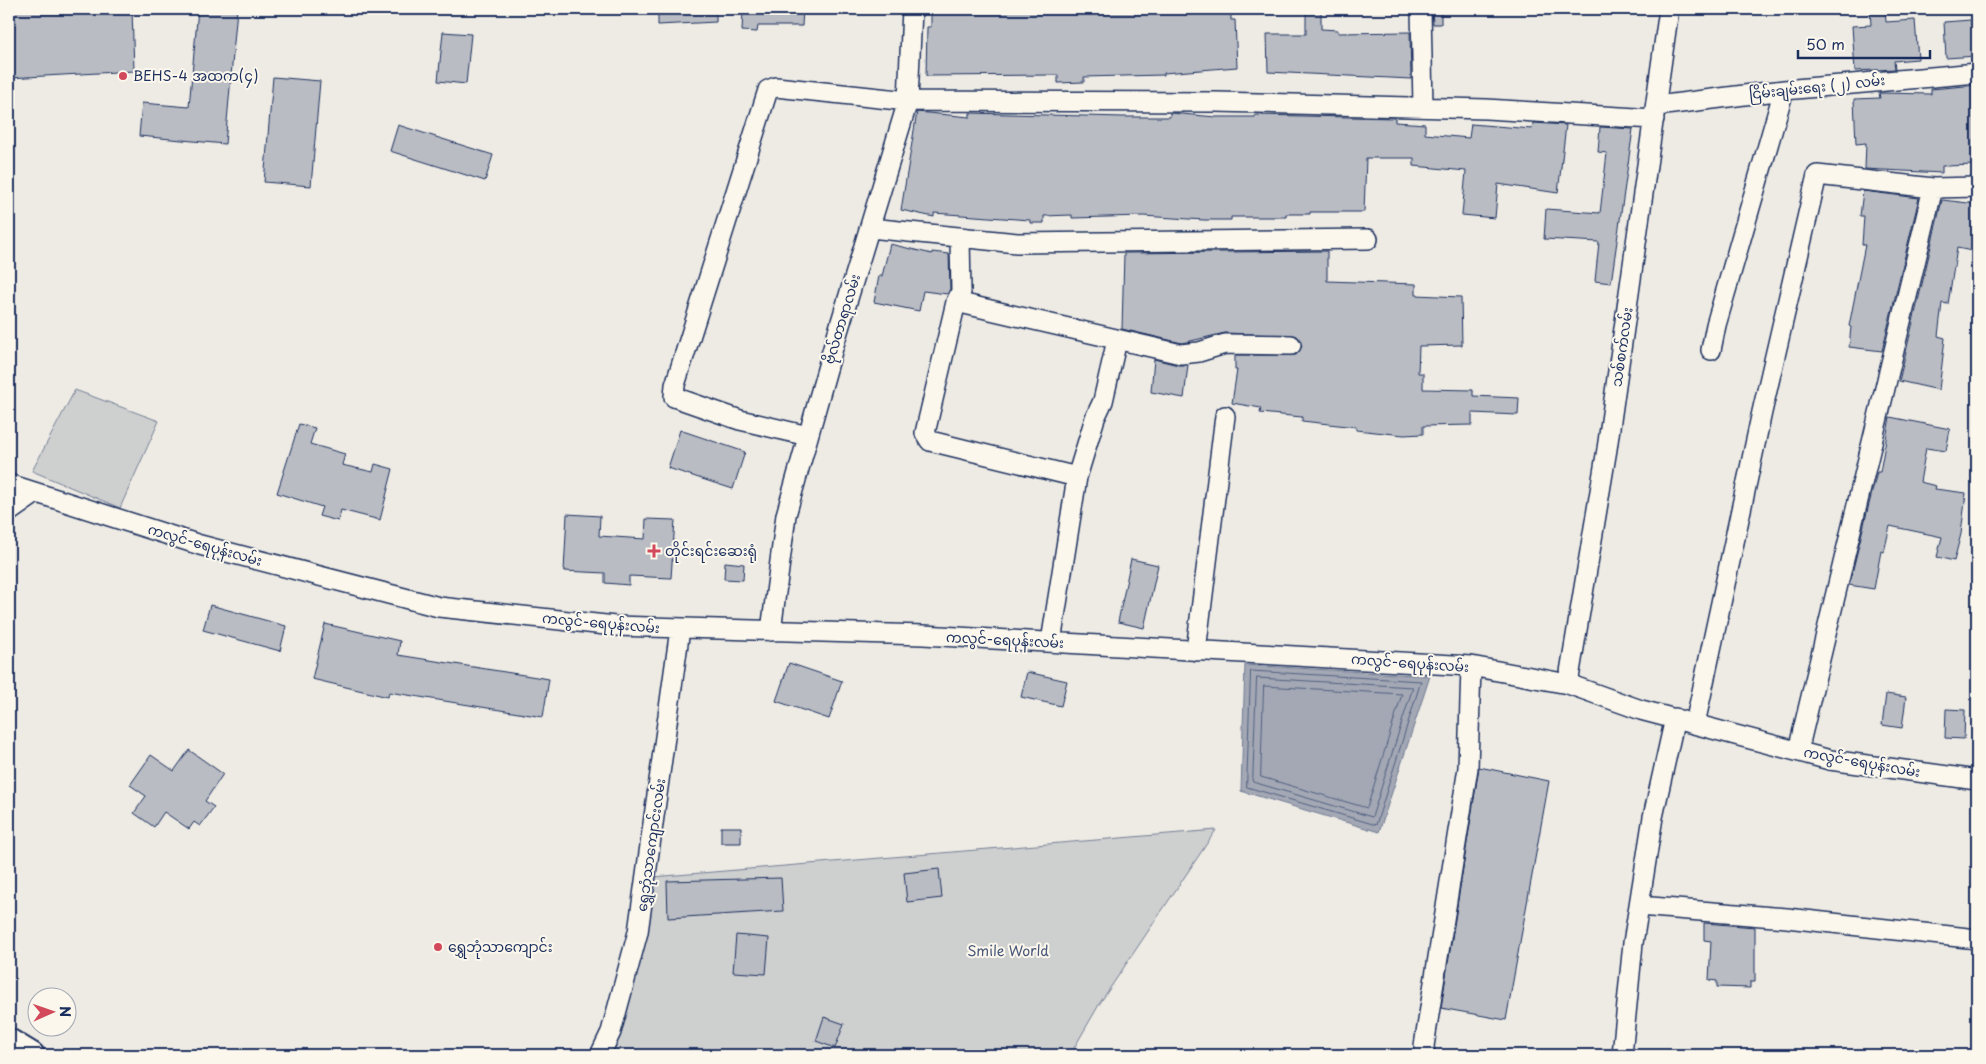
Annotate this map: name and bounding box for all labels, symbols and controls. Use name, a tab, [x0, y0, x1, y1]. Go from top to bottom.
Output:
scale bar	[1798, 28, 1931, 60]
text: 50 m	[1806, 32, 1845, 55]
place label: BEHS-4 အထက(၄)	[133, 65, 258, 88]
street label: ငြိမ်းချမ်းရေး (၂) လမ်း	[1748, 69, 1886, 106]
marker: BEHS-4 အထက(၄)	[117, 70, 129, 82]
street label: ဗိုလ်တာရာလမ်း	[818, 271, 867, 367]
street label: သစ်စက်လမ်း	[1606, 306, 1638, 388]
street label: ကလွင်-ရေပုန်းလမ်း	[145, 518, 265, 573]
place label: တိုင်းရင်းဆေးရုံ	[665, 540, 757, 563]
marker: တိုင်းရင်းဆေးရုံ	[647, 544, 661, 558]
street label: ကလွင်-ရေပုန်းလမ်း	[541, 607, 661, 640]
street label: ကလွင်-ရေပုန်းလမ်း	[945, 626, 1065, 655]
street label: ကလွင်-ရေပုန်းလမ်း	[1350, 648, 1470, 679]
street label: ကလွင်-ရေပုန်းလမ်း	[1802, 741, 1922, 784]
street label: ရွှေဘုံသာကျောင်းလမ်း	[631, 777, 672, 913]
place label: ရွှေဘုံသာကျောင်း	[448, 936, 552, 959]
park label: Smile World	[967, 940, 1049, 961]
marker: ရွှေဘုံသာကျောင်း	[432, 941, 444, 953]
north arrow	[28, 986, 78, 1036]
text: N	[55, 1006, 76, 1017]

